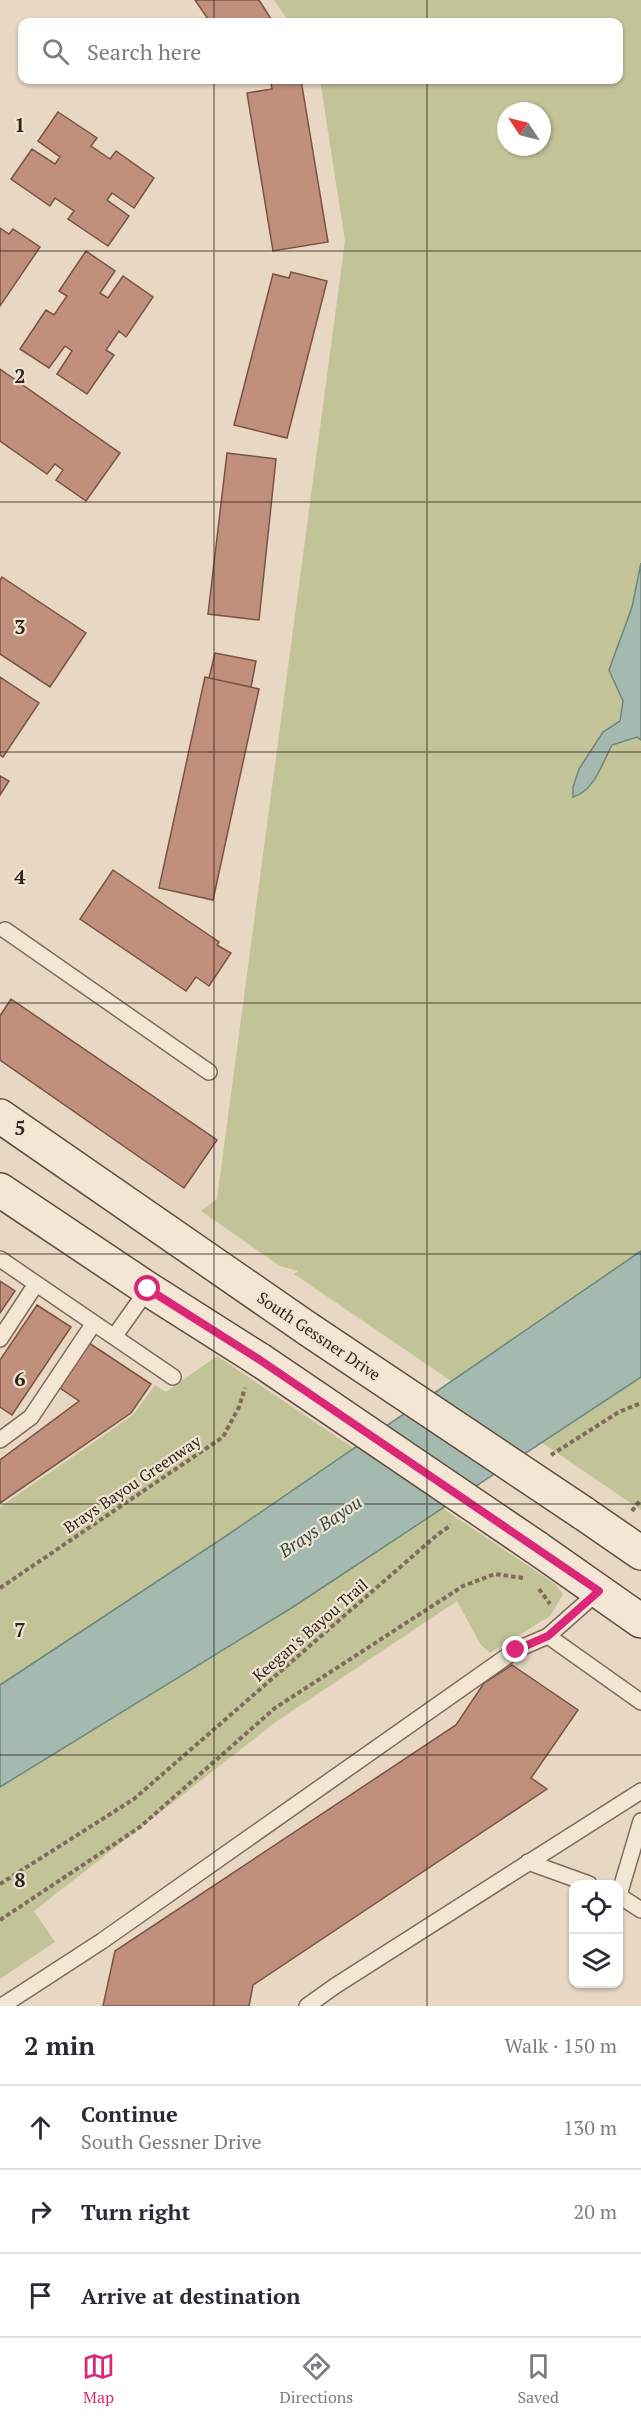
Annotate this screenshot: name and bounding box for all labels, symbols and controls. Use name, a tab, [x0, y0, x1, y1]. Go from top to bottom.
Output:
search box	[18, 18, 623, 84]
icon: search	[39, 35, 72, 68]
text: Search here	[87, 37, 201, 66]
north arrow	[497, 102, 551, 156]
text: 1	[14, 111, 26, 138]
text: 2	[14, 362, 26, 389]
text: 3	[14, 613, 26, 640]
text: 4	[14, 863, 26, 890]
text: 5	[14, 1114, 26, 1141]
route start	[134, 1275, 160, 1301]
street label: South Gessner Drive	[253, 1286, 385, 1386]
text: 6	[14, 1365, 26, 1392]
street label: Brays Bayou Greenway	[59, 1429, 206, 1538]
water label: Brays Bayou	[273, 1489, 366, 1563]
street label: Keegan's Bayou Trail	[248, 1574, 373, 1686]
text: 7	[14, 1616, 26, 1643]
route end	[502, 1636, 528, 1662]
text: 8	[14, 1866, 26, 1893]
map controls	[569, 1880, 623, 1988]
button: locate	[569, 1880, 623, 1934]
button: layers	[569, 1934, 623, 1988]
text: 2 min	[24, 2028, 95, 2062]
text: Walk · 150 m	[505, 2032, 617, 2059]
text: Continue	[81, 2099, 178, 2128]
icon: ahead	[24, 2111, 57, 2144]
text: 130 m	[563, 2114, 617, 2141]
text: South Gessner Drive	[81, 2128, 262, 2155]
icon: right	[24, 2195, 57, 2228]
text: Turn right	[81, 2197, 190, 2226]
text: 20 m	[574, 2198, 617, 2225]
icon: arrive	[24, 2279, 57, 2312]
text: Arrive at destination	[81, 2281, 300, 2310]
tab: Map	[82, 2350, 115, 2408]
tab: Directions	[279, 2350, 353, 2408]
tab: Saved	[517, 2350, 559, 2408]

